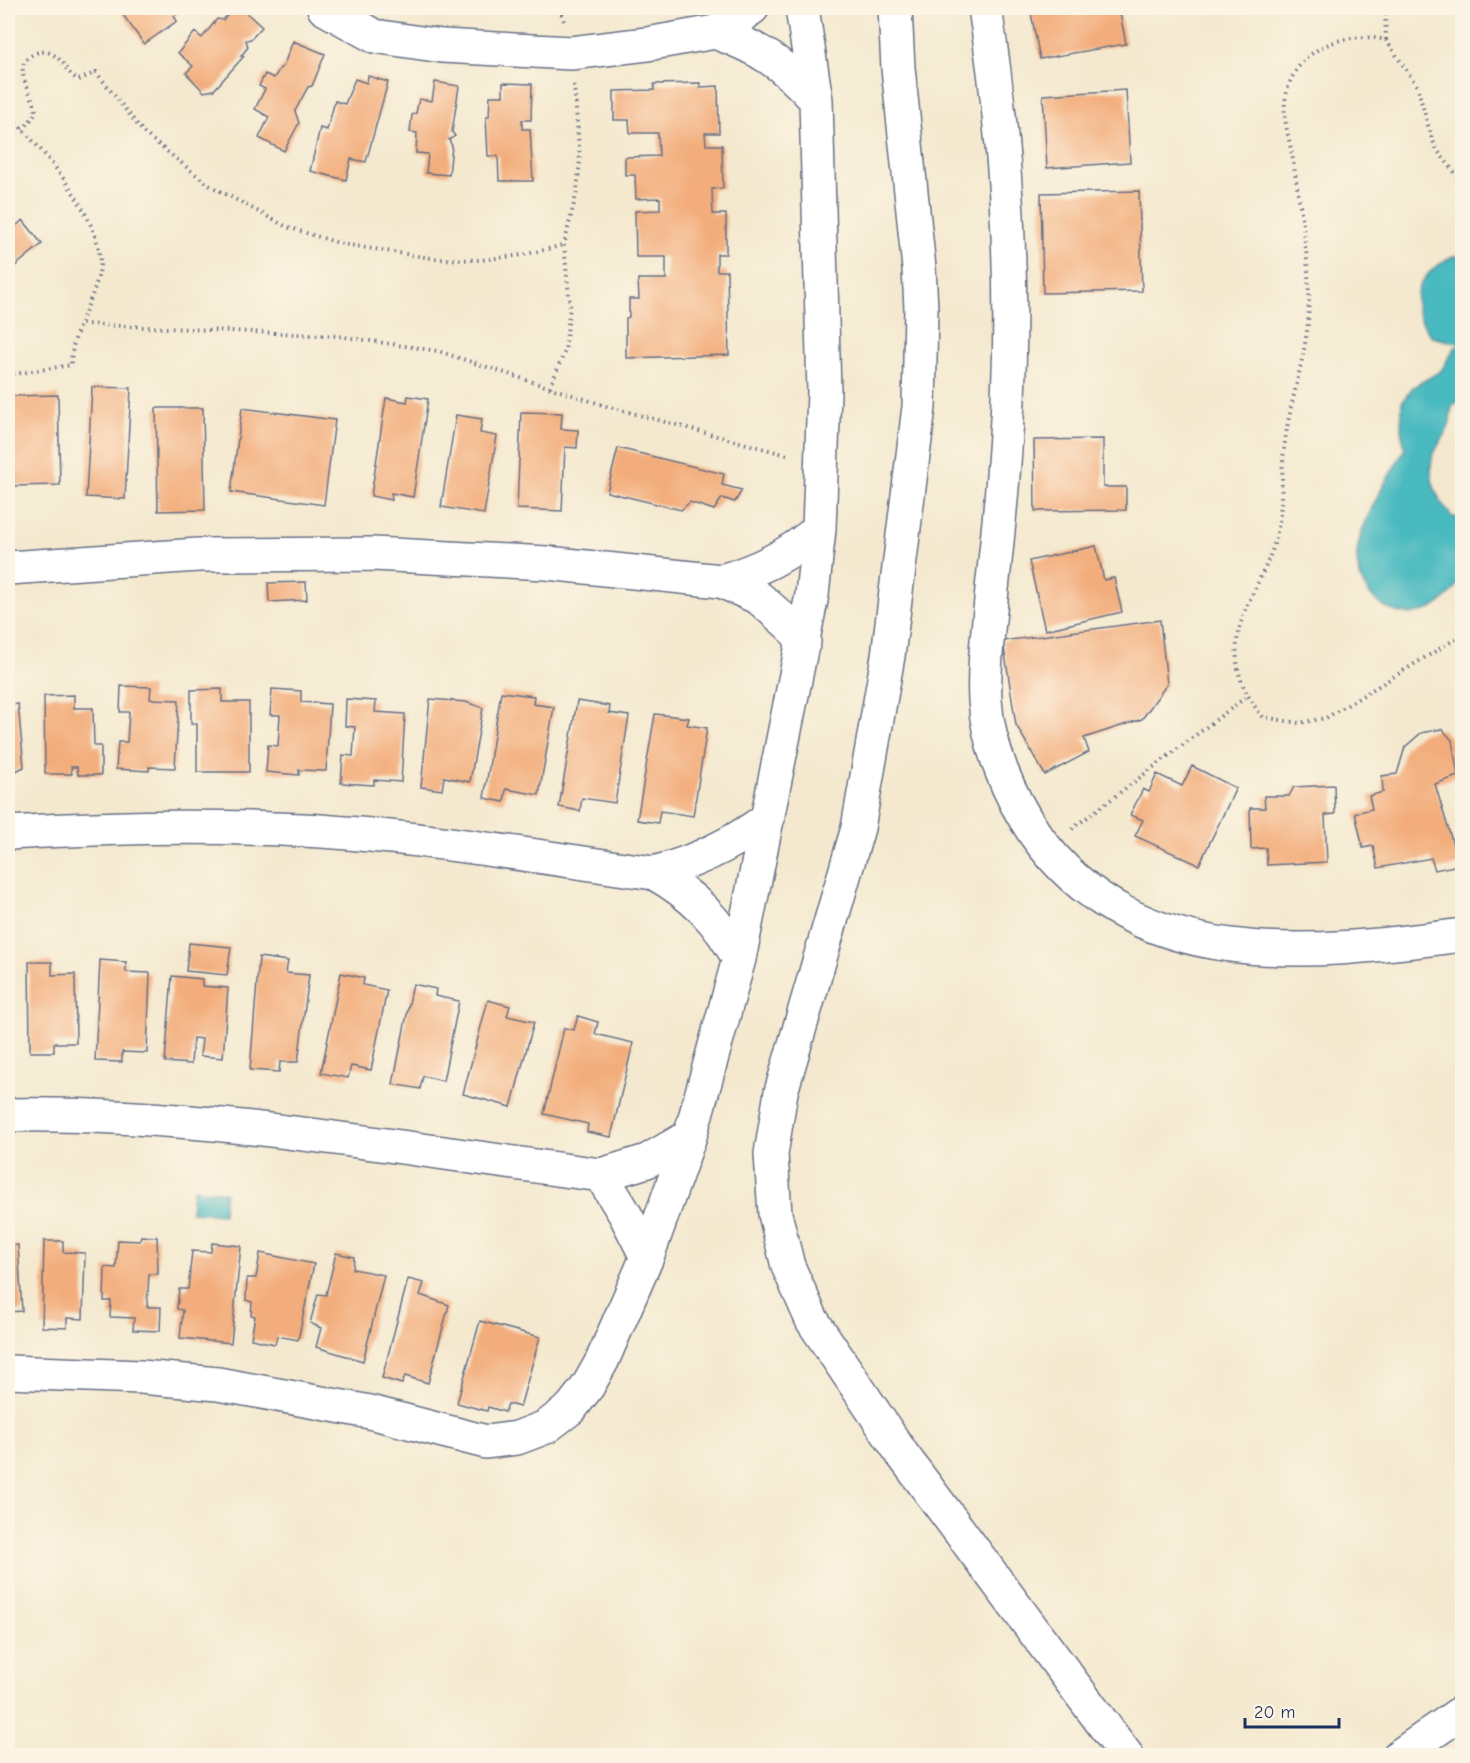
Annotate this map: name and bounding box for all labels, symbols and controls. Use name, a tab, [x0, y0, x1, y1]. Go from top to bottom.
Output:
scale bar	[1245, 1691, 1340, 1729]
text: 20 m	[1254, 1702, 1295, 1723]

